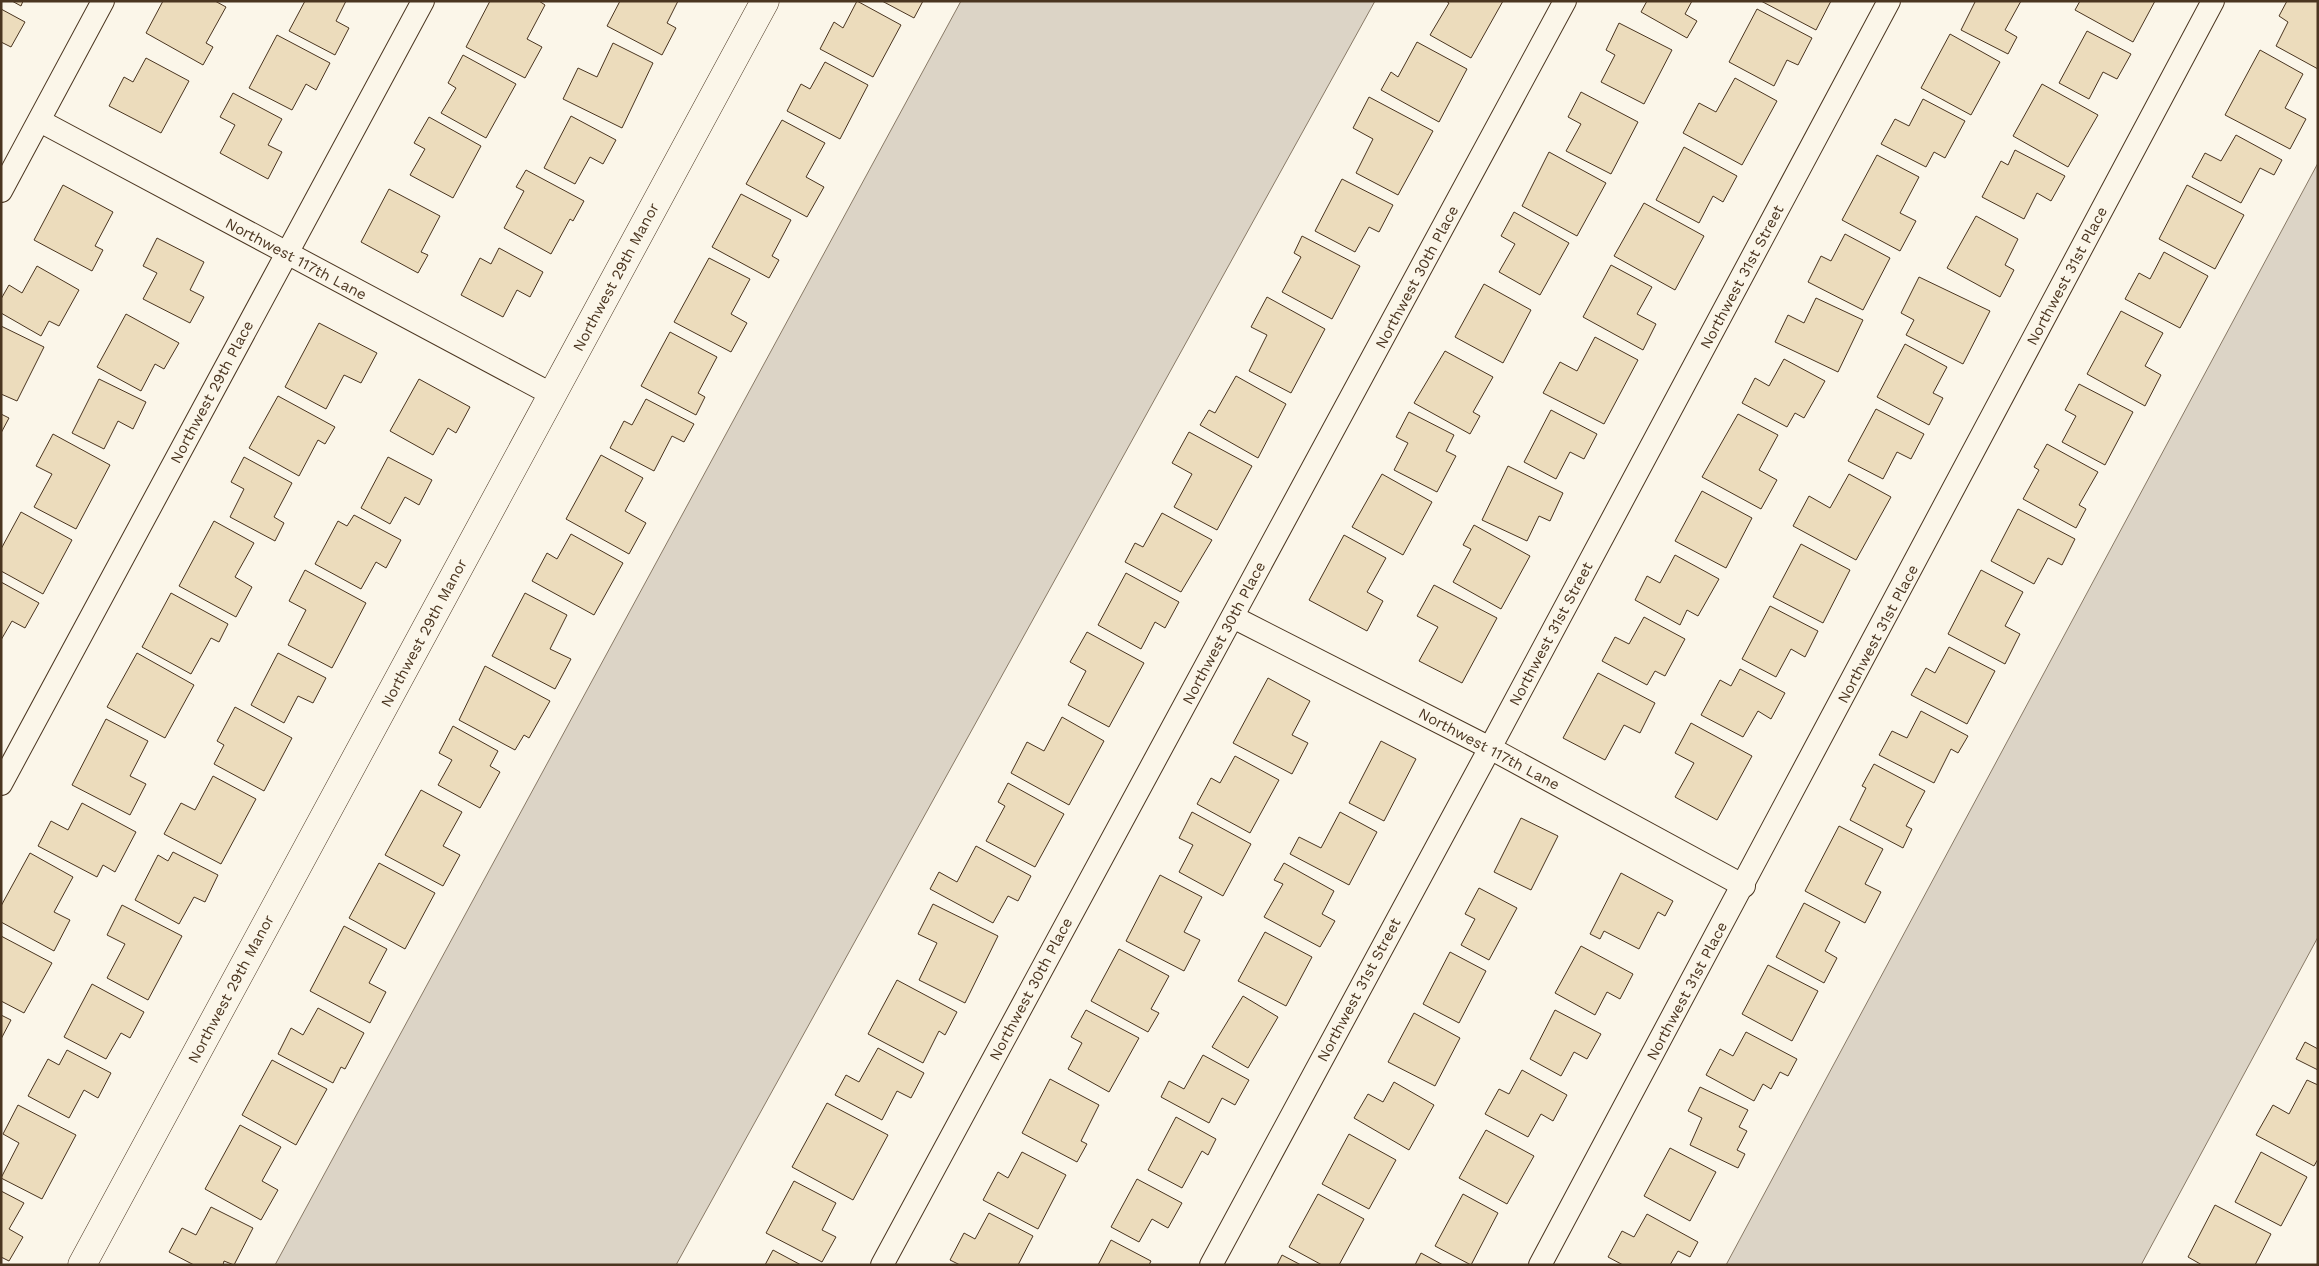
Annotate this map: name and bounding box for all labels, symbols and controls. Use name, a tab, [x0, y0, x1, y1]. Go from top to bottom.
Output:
street label: Northwest 29th Manor	[569, 200, 663, 354]
street label: Northwest 31st Street	[1696, 201, 1788, 352]
street label: Northwest 30th Place	[1372, 202, 1462, 352]
street label: Northwest 31st Place	[2023, 204, 2111, 348]
street label: Northwest 117th Lane	[222, 214, 370, 304]
street label: Northwest 29th Place	[167, 317, 257, 467]
street label: Northwest 29th Manor	[377, 556, 471, 710]
street label: Northwest 30th Place	[1179, 558, 1269, 708]
street label: Northwest 31st Street	[1505, 558, 1597, 709]
street label: Northwest 31st Place	[1834, 562, 1922, 706]
street label: Northwest 117th Lane	[1415, 704, 1563, 794]
street label: Northwest 29th Manor	[184, 912, 278, 1066]
street label: Northwest 30th Place	[986, 914, 1076, 1064]
street label: Northwest 31st Street	[1313, 914, 1405, 1065]
street label: Northwest 31st Place	[1643, 919, 1731, 1063]

